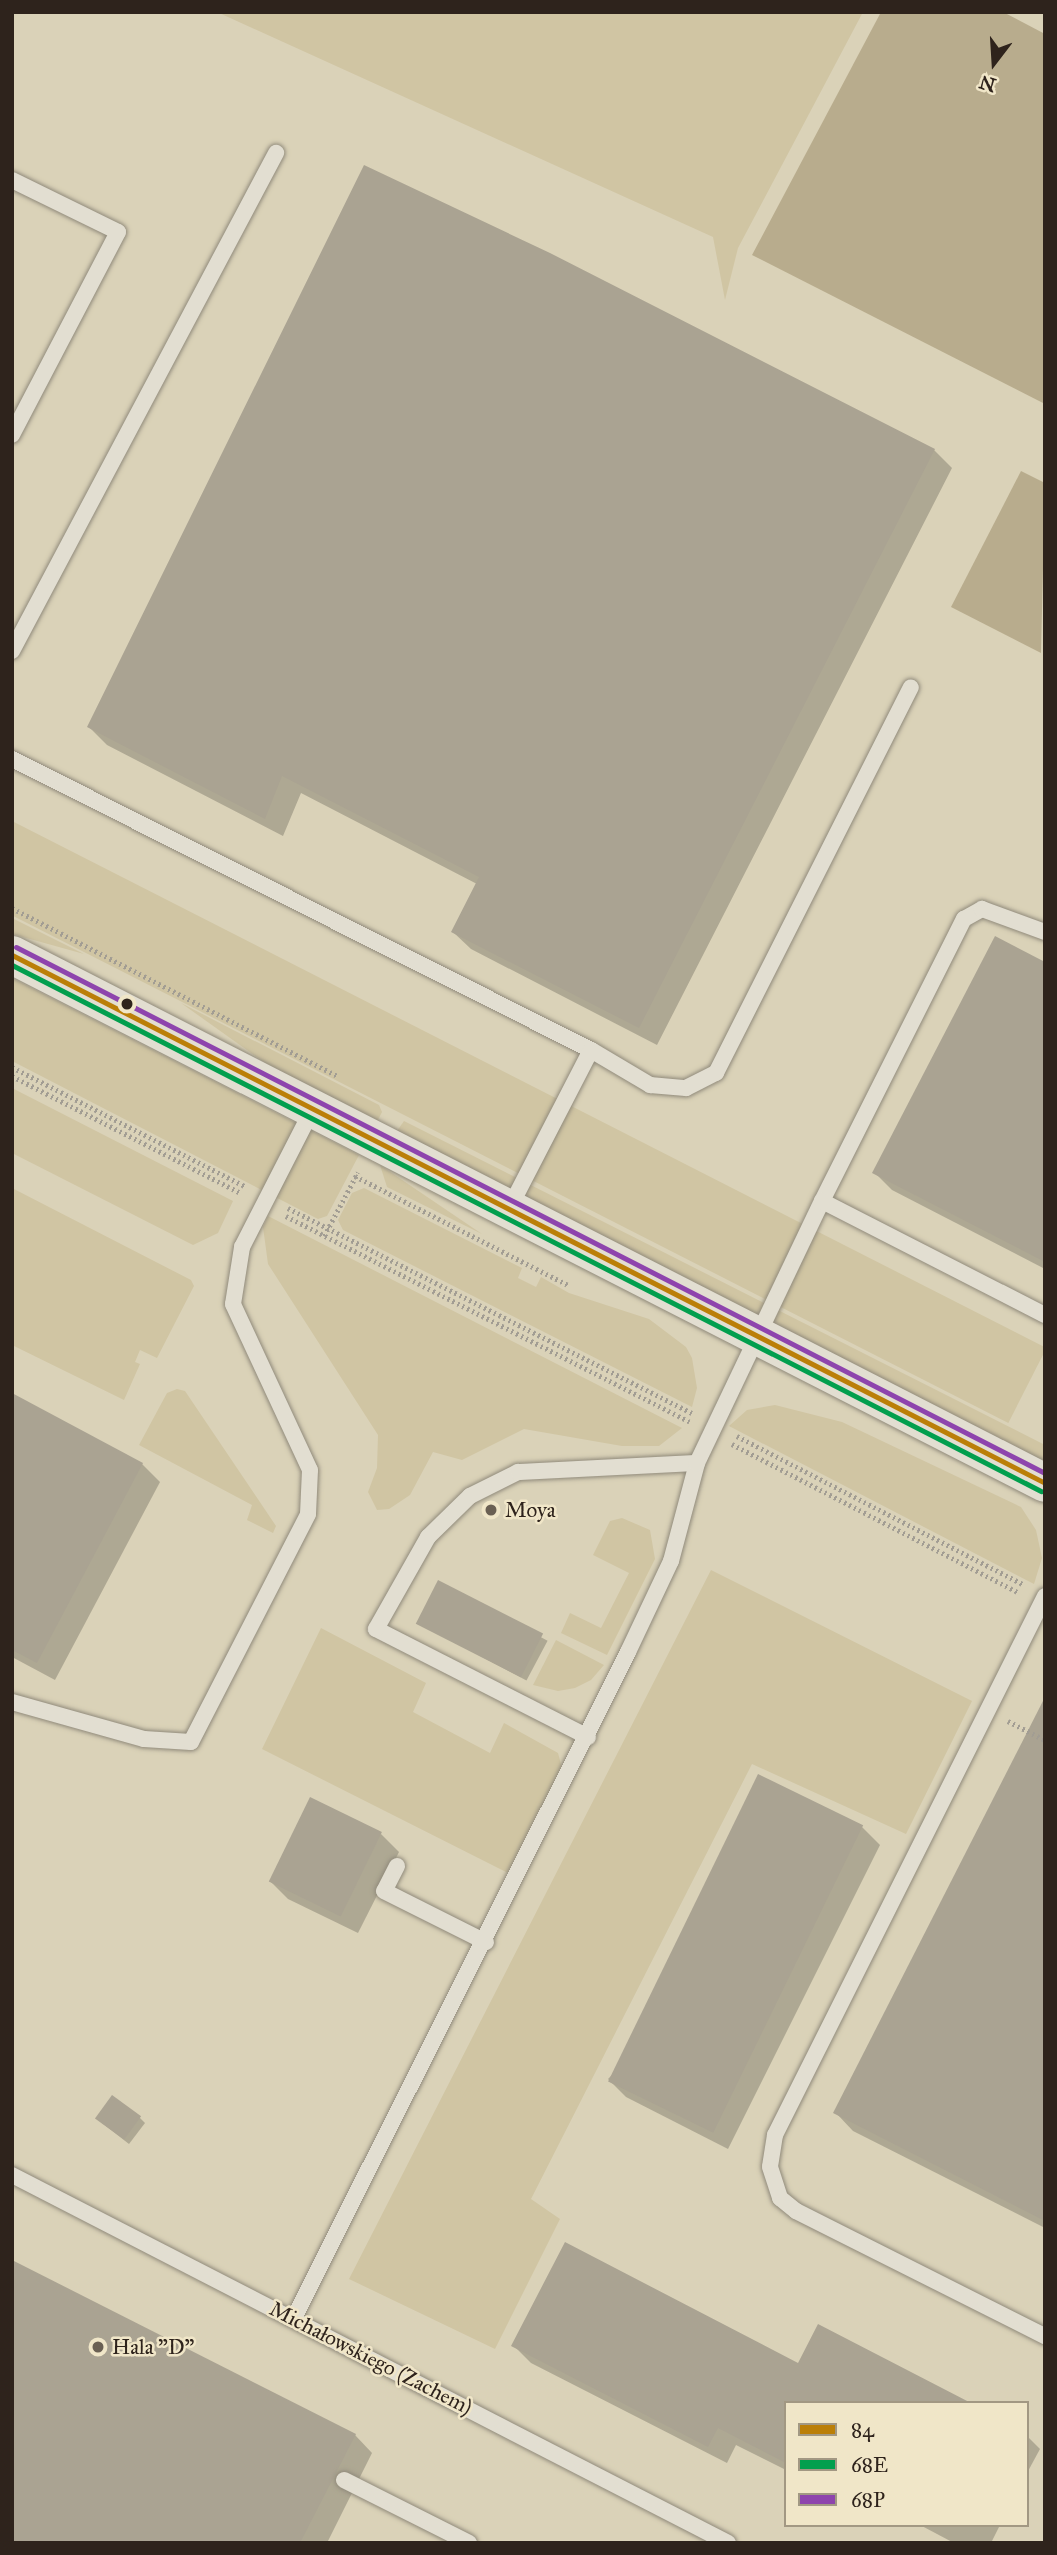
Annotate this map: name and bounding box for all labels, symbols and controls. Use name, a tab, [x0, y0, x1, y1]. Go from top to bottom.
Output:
north arrow	[959, 28, 1029, 98]
text: N	[977, 70, 999, 97]
unlabelled marker	[120, 997, 134, 1011]
place label: Moya	[505, 1497, 556, 1523]
marker: Moya	[483, 1502, 499, 1518]
street label: Michałowskiego (Zachem)	[265, 2296, 477, 2420]
place label: Hala "D"	[112, 2334, 194, 2360]
marker: Hala "D"	[90, 2339, 106, 2355]
legend	[784, 2401, 1029, 2527]
text: 84	[851, 2417, 874, 2443]
text: 68E	[851, 2452, 888, 2478]
text: 68P	[851, 2487, 885, 2513]

